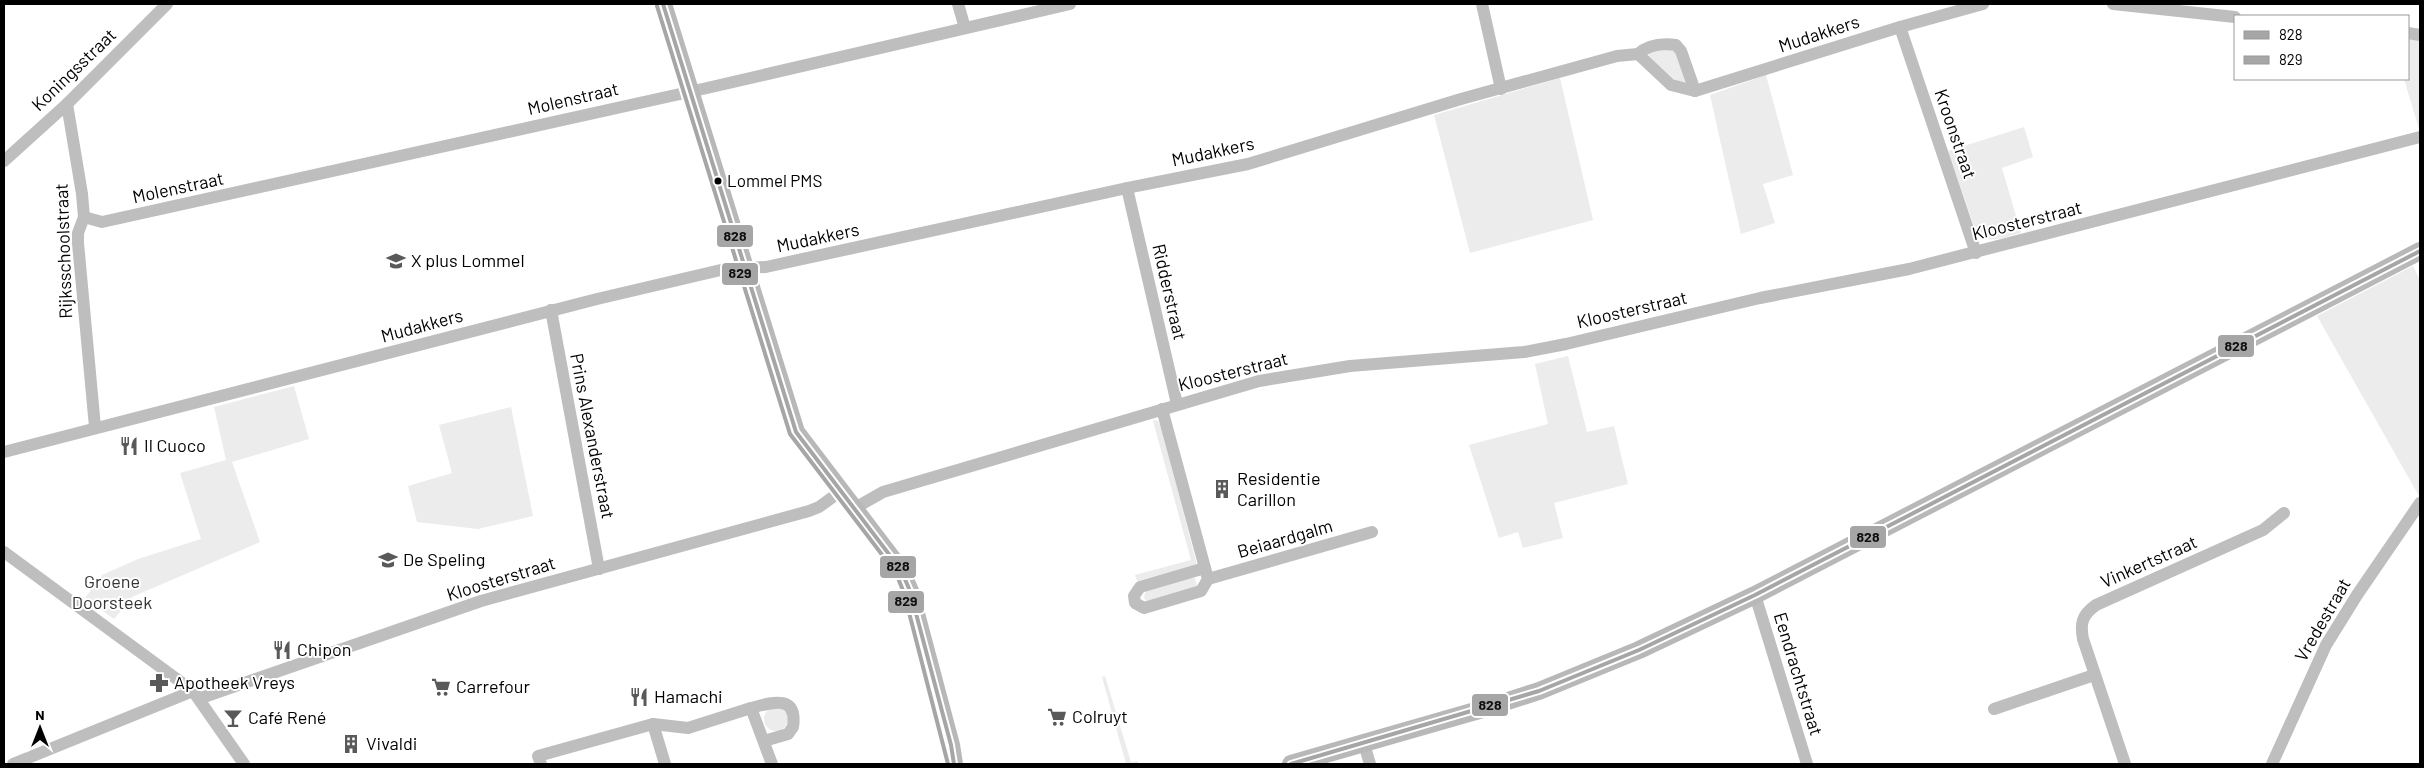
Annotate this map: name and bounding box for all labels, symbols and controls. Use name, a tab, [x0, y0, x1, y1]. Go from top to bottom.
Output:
street label: Mudakkers	[1775, 10, 1862, 56]
legend	[2234, 15, 2409, 80]
street label: Koningsstraat	[26, 24, 120, 115]
text: 828	[2279, 25, 2303, 43]
text: 829	[2279, 50, 2303, 68]
street label: Molenstraat	[525, 77, 620, 119]
street label: Kroonstraat	[1930, 86, 1982, 181]
street label: Mudakkers	[1169, 132, 1256, 171]
street label: Molenstraat	[130, 167, 225, 207]
place label: Lommel PMS	[727, 170, 823, 190]
marker: Lommel PMS	[713, 176, 723, 186]
street label: Rijksschoolstraat	[50, 183, 76, 319]
street label: Kloosterstraat	[1970, 196, 2084, 244]
street label: Mudakkers	[774, 218, 861, 257]
line badge: 828	[716, 224, 754, 248]
text: 828	[724, 227, 747, 244]
street label: Ridderstraat	[1148, 242, 1192, 342]
place label: X plus Lommel	[411, 249, 525, 271]
school or university icon: X plus Lommel	[385, 250, 407, 272]
line badge: 829	[721, 262, 759, 286]
text: 829	[729, 264, 751, 281]
street label: Kloosterstraat	[1575, 286, 1689, 332]
street label: Mudakkers	[378, 304, 465, 347]
line badge: 828	[2217, 334, 2255, 358]
text: 828	[2225, 337, 2248, 354]
street label: Kloosterstraat	[1176, 347, 1290, 395]
street label: Prins Alexanderstraat	[566, 351, 620, 520]
place label: Il Cuoco	[144, 434, 206, 456]
restaurant icon: Il Cuoco	[118, 435, 140, 457]
place label: Residentie Carillon	[1237, 467, 1321, 510]
building icon: Residentie Carillon	[1211, 478, 1233, 500]
street label: Beiaardgalm	[1235, 514, 1335, 562]
line badge: 828	[1849, 525, 1887, 549]
text: 828	[1857, 528, 1880, 545]
street label: Vinkertstraat	[2097, 530, 2200, 592]
place label: De Speling	[403, 548, 485, 570]
school or university icon: De Speling	[377, 549, 399, 571]
street label: Kloosterstraat	[444, 551, 558, 605]
line badge: 828	[879, 555, 917, 579]
text: 828	[887, 557, 910, 574]
park label: Groene Doorsteek	[72, 570, 152, 613]
street label: Vredestraat	[2290, 574, 2355, 665]
line badge: 829	[887, 590, 925, 614]
text: 829	[895, 592, 917, 609]
street label: Eendrachtstraat	[1770, 609, 1828, 738]
place label: Chipon	[297, 638, 352, 660]
restaurant icon: Chipon	[271, 639, 293, 661]
place label: Apotheek Vreys	[174, 671, 295, 693]
pharmacy icon: Apotheek Vreys	[148, 672, 170, 694]
place label: Carrefour	[456, 675, 530, 697]
supermarket icon: Carrefour	[430, 676, 452, 698]
place label: Hamachi	[654, 685, 723, 707]
restaurant icon: Hamachi	[628, 686, 650, 708]
line badge: 828	[1471, 693, 1509, 717]
text: 828	[1479, 696, 1502, 713]
north arrow	[15, 703, 65, 753]
place label: Colruyt	[1072, 705, 1128, 727]
text: N	[35, 706, 45, 723]
place label: Café René	[248, 706, 326, 728]
supermarket icon: Colruyt	[1046, 706, 1068, 728]
bar icon: Café René	[222, 707, 244, 729]
place label: Vivaldi	[366, 732, 417, 754]
building icon: Vivaldi	[340, 733, 362, 755]

